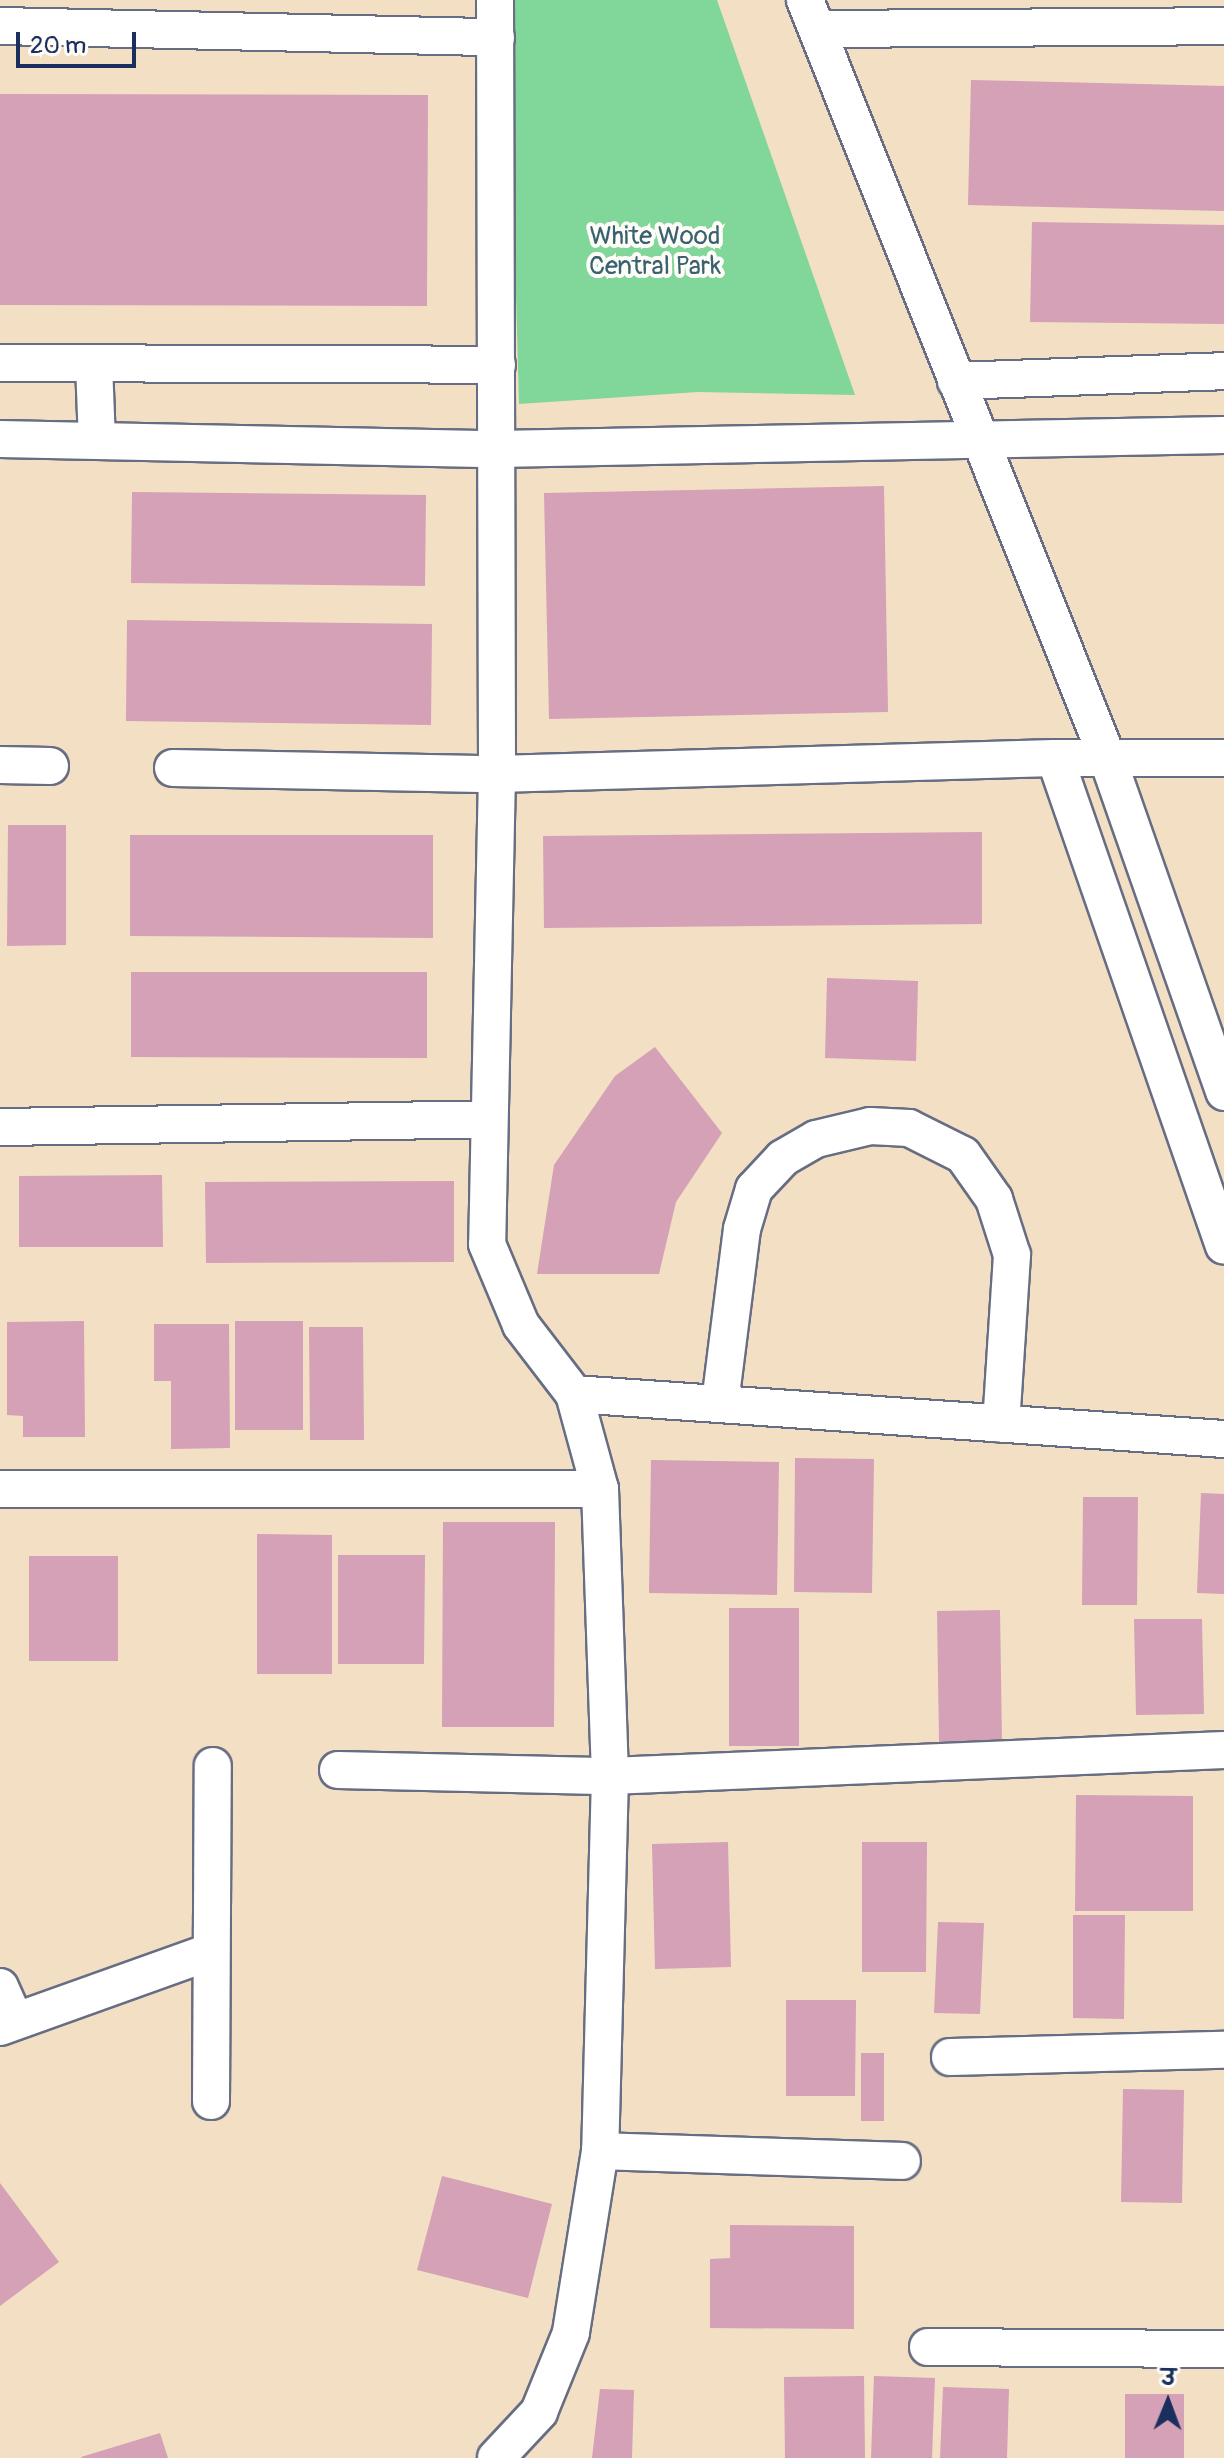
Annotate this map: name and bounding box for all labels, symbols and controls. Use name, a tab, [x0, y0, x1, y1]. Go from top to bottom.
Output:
scale bar	[20, 16, 140, 66]
text: 20 m	[30, 31, 86, 60]
park label: White Wood Central Park	[589, 221, 721, 282]
north arrow	[1128, 2362, 1208, 2442]
text: उ	[1161, 2364, 1176, 2392]

